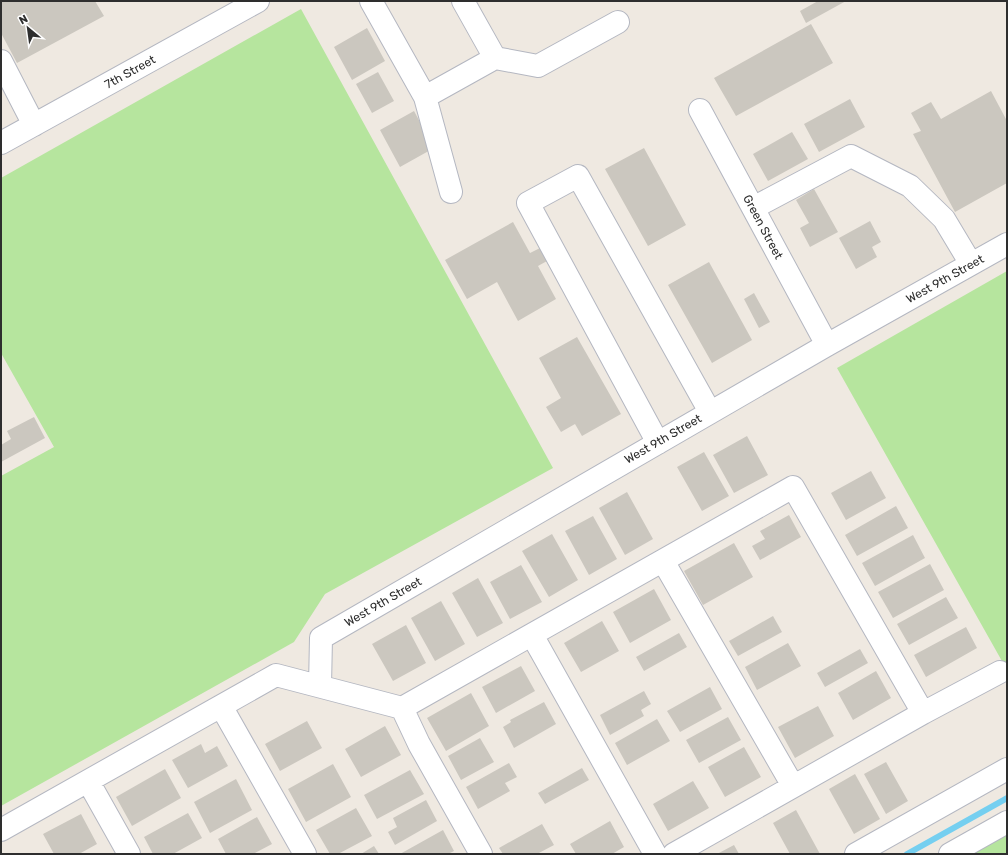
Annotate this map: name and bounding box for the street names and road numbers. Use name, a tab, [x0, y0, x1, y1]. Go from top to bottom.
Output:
street label: 7th Street	[102, 52, 158, 92]
street label: Green Street	[740, 192, 786, 262]
street label: West 9th Street	[904, 252, 987, 306]
street label: West 9th Street	[622, 411, 704, 467]
street label: West 9th Street	[342, 574, 424, 630]

